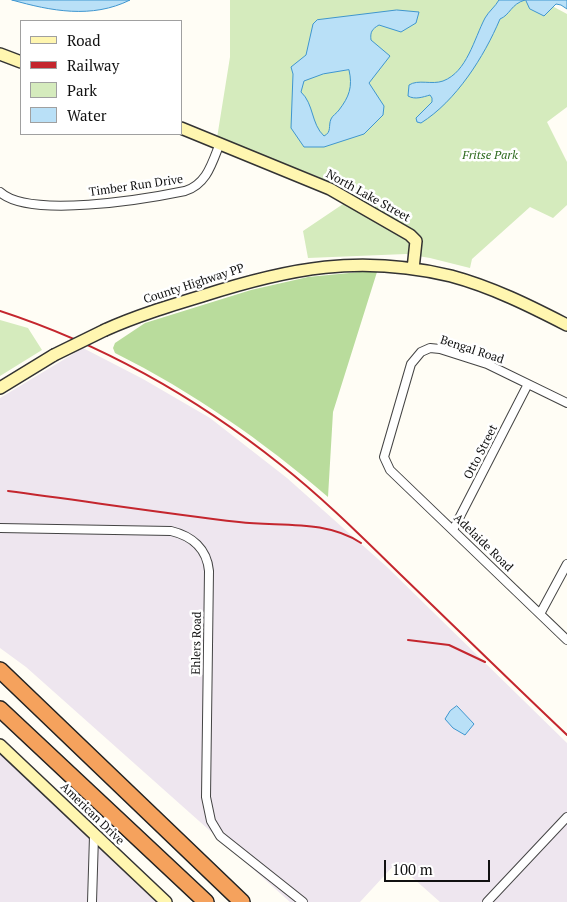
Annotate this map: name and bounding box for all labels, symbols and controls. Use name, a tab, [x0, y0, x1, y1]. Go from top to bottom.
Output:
legend	[20, 20, 182, 135]
text: Road	[67, 30, 100, 50]
text: Railway	[67, 55, 119, 75]
text: Park	[67, 80, 97, 100]
text: Water	[67, 105, 106, 125]
park label: Fritse Park	[462, 149, 518, 163]
street label: North Lake Street	[323, 167, 413, 225]
street label: Timber Run Drive	[88, 172, 184, 200]
street label: County Highway PP	[142, 261, 246, 307]
street label: Bengal Road	[438, 333, 506, 367]
street label: Otto Street	[461, 422, 501, 482]
street label: Adelaide Road	[450, 511, 516, 575]
street label: Ehlers Road	[189, 611, 205, 675]
street label: American Drive	[57, 780, 127, 848]
scale bar	[387, 850, 493, 882]
text: 100 m	[392, 859, 433, 879]

